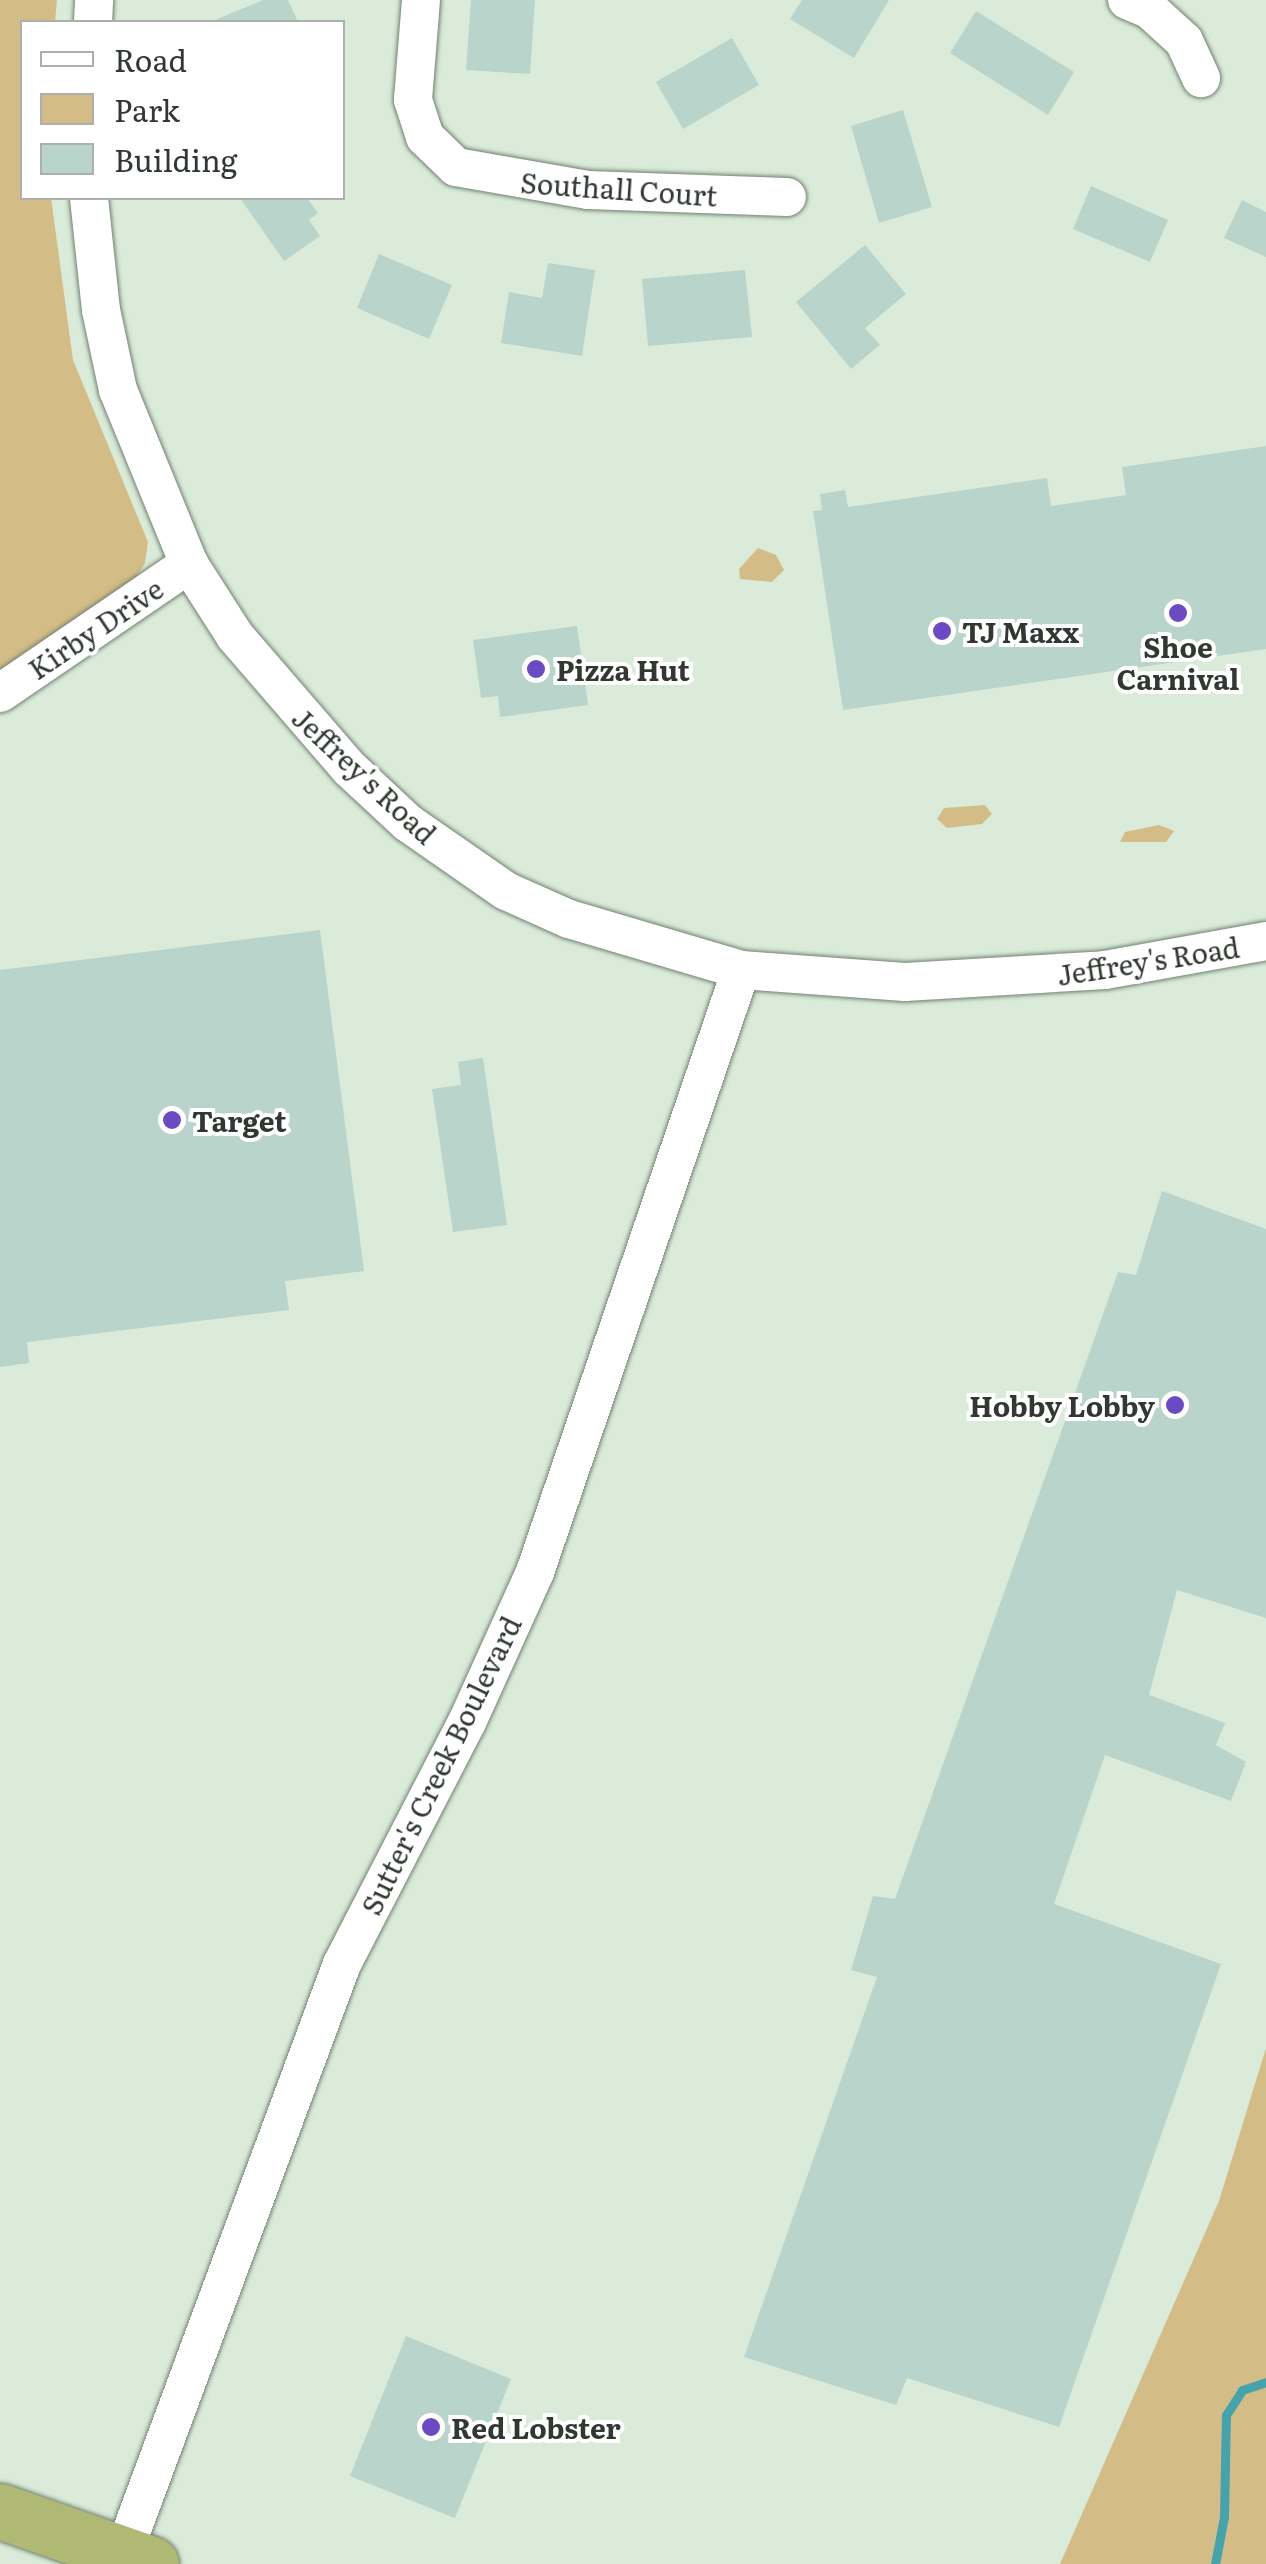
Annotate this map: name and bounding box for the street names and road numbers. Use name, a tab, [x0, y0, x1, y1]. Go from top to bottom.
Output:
street label: Southall Court	[519, 164, 719, 212]
street label: Kirby Drive	[21, 571, 169, 685]
street label: Jeffrey's Road	[286, 700, 444, 850]
street label: Jeffrey's Road	[1054, 929, 1242, 991]
street label: Sutter's Creek Boulevard	[353, 1610, 527, 1920]

